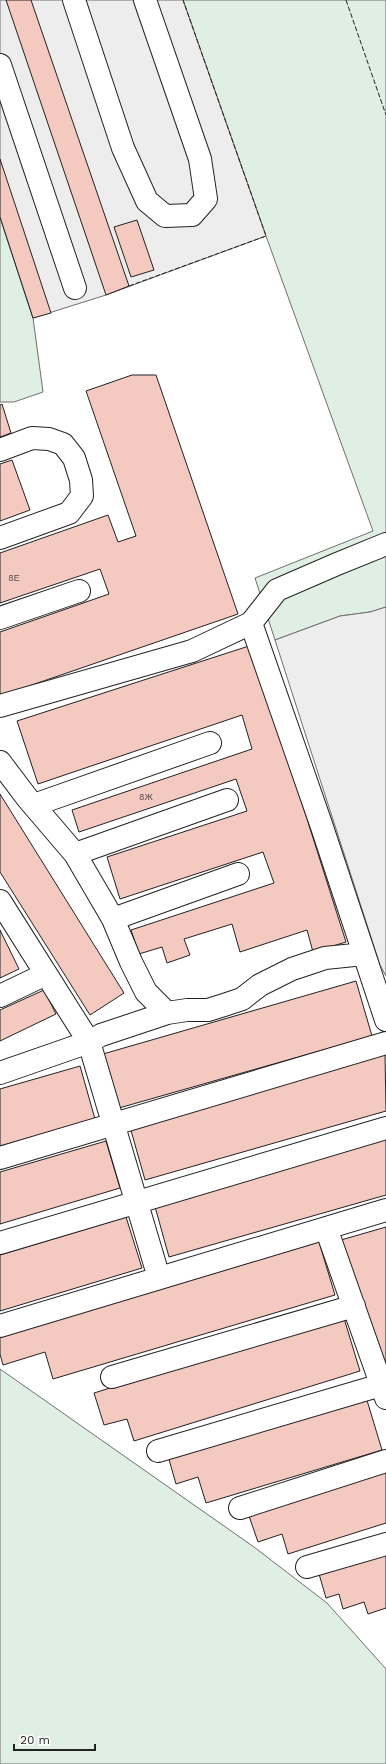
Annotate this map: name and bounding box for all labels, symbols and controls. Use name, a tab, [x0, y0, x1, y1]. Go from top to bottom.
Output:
house number: 8Е	[8, 573, 20, 583]
house number: 8Ж	[139, 792, 154, 802]
scale bar	[14, 1726, 95, 1752]
text: 20 m	[20, 1733, 50, 1747]

